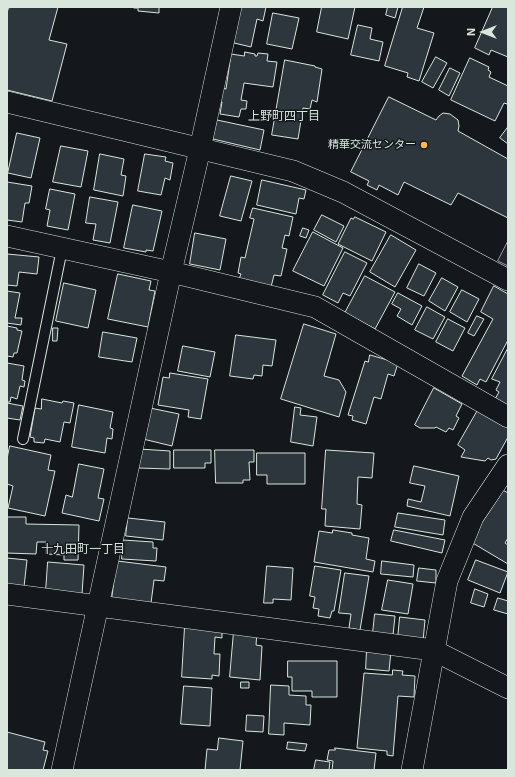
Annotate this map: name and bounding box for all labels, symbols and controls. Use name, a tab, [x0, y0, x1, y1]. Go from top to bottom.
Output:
north arrow	[463, 12, 503, 52]
text: N	[465, 28, 477, 36]
district label: 上野町四丁目	[248, 110, 320, 124]
place label: 精華交流センター	[328, 138, 416, 152]
marker: 精華交流センター	[419, 140, 429, 150]
district label: 十九田町一丁目	[41, 543, 125, 557]

